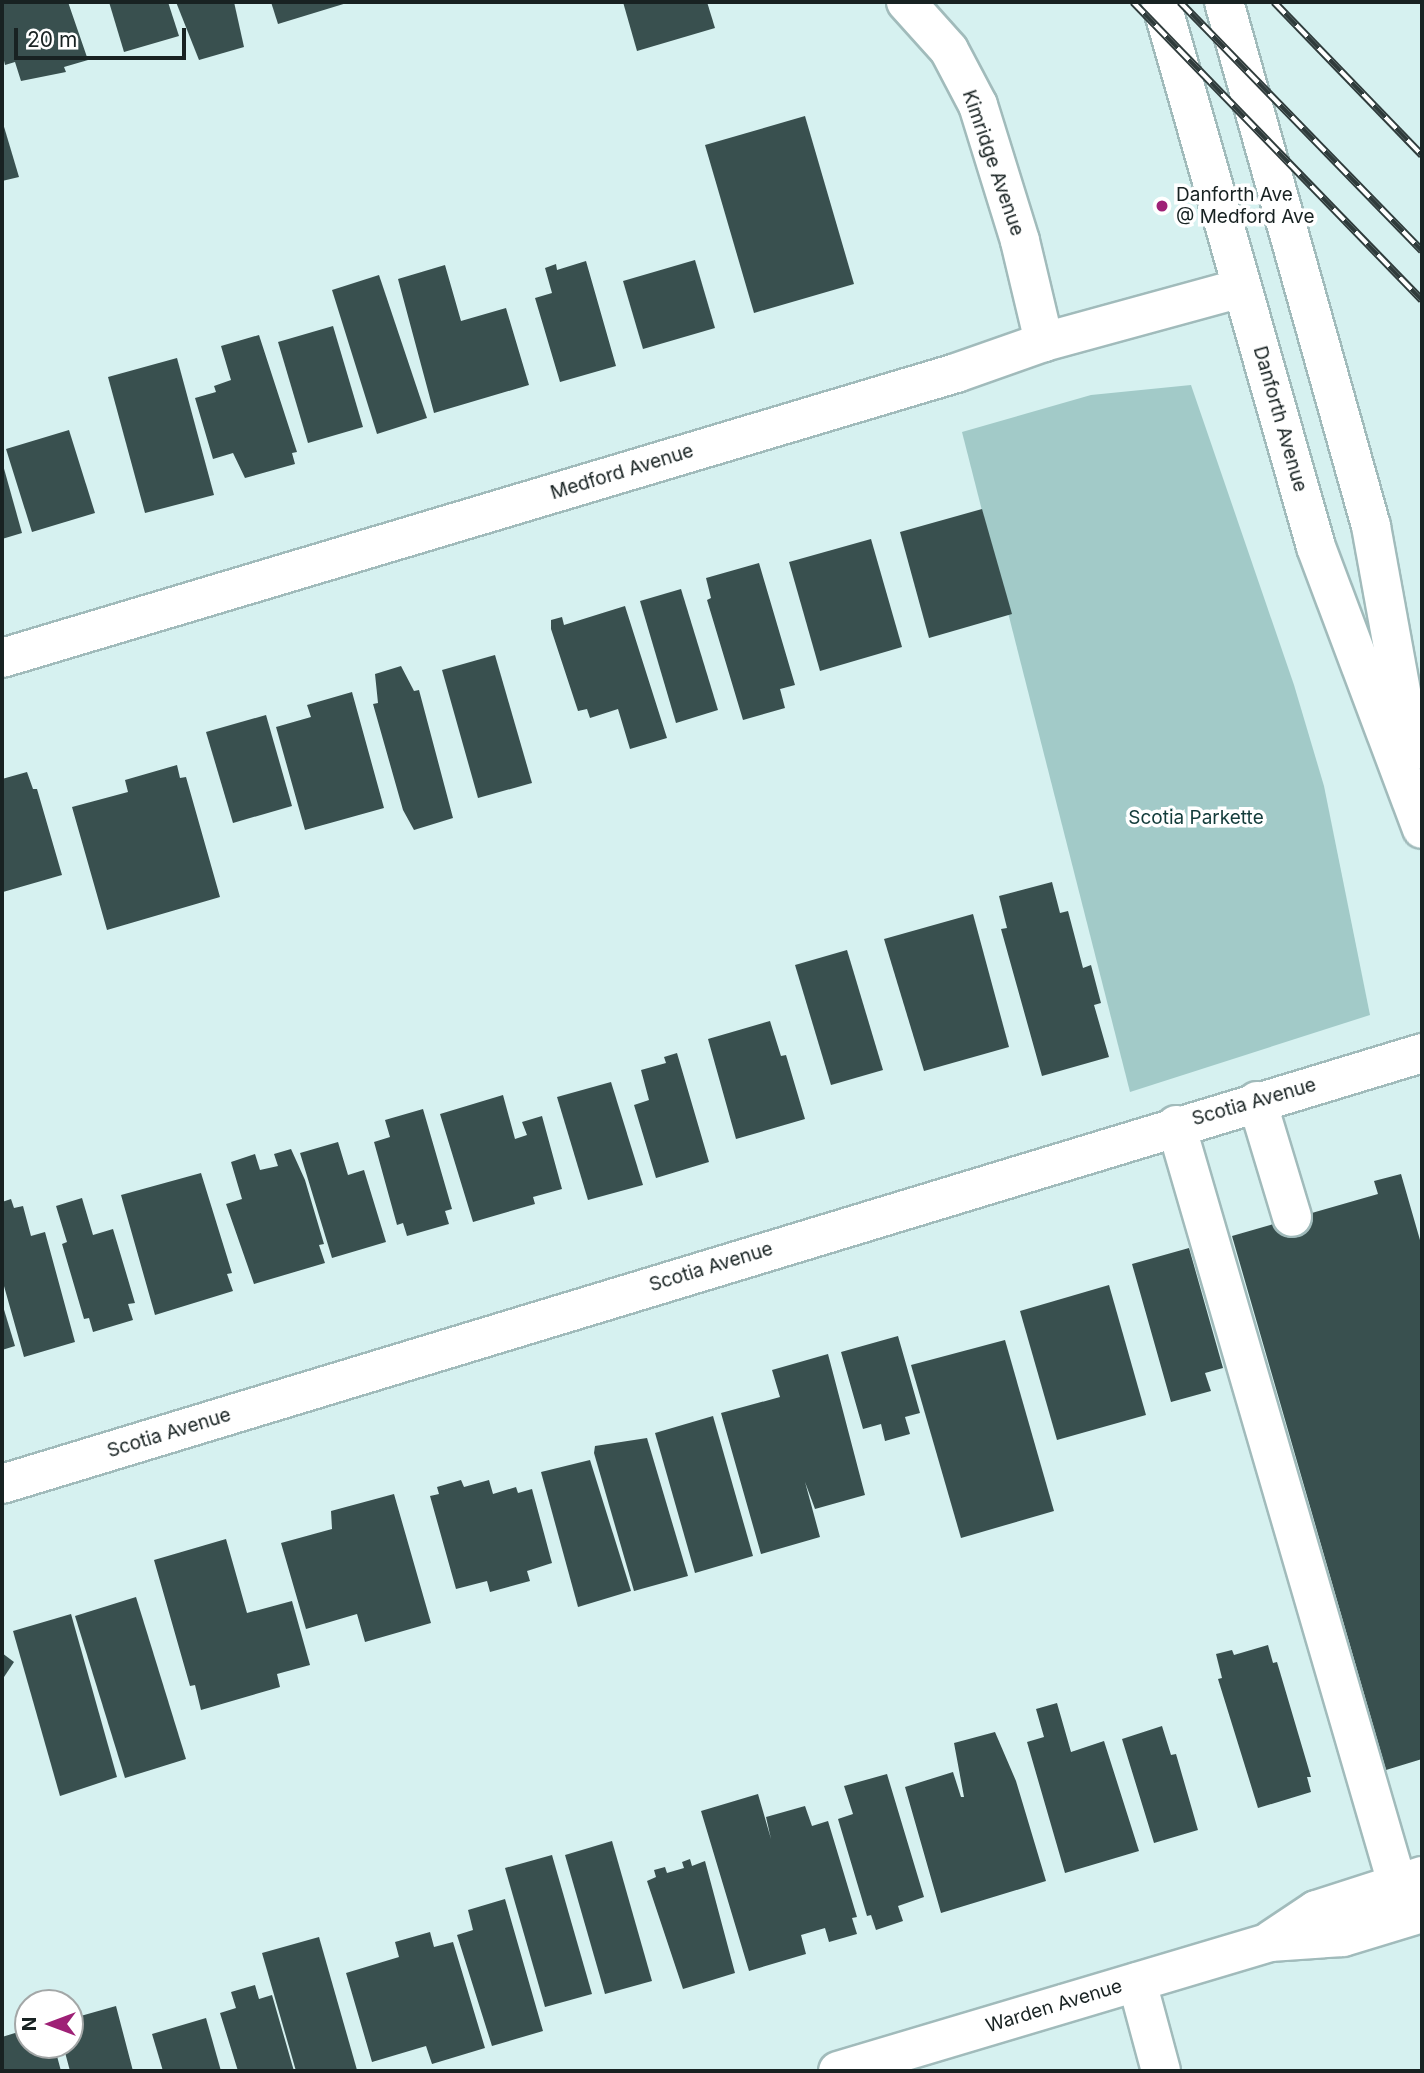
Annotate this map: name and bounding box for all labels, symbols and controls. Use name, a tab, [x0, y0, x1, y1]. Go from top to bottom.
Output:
scale bar	[18, 14, 189, 58]
text: 20 m	[27, 27, 77, 52]
street label: Kimridge Avenue	[957, 87, 1029, 239]
place label: Danforth Ave @ Medford Ave	[1176, 184, 1314, 228]
marker: Danforth Ave @ Medford Ave	[1154, 198, 1170, 214]
street label: Danforth Avenue	[1248, 344, 1312, 494]
street label: Medford Avenue	[548, 439, 696, 505]
park label: Scotia Parkette	[1128, 807, 1264, 829]
street label: Scotia Avenue	[1189, 1073, 1319, 1131]
street label: Scotia Avenue	[646, 1237, 776, 1297]
street label: Scotia Avenue	[104, 1403, 234, 1463]
street label: Warden Avenue	[983, 1974, 1125, 2038]
north arrow	[14, 1989, 84, 2059]
text: N	[18, 2017, 41, 2031]

